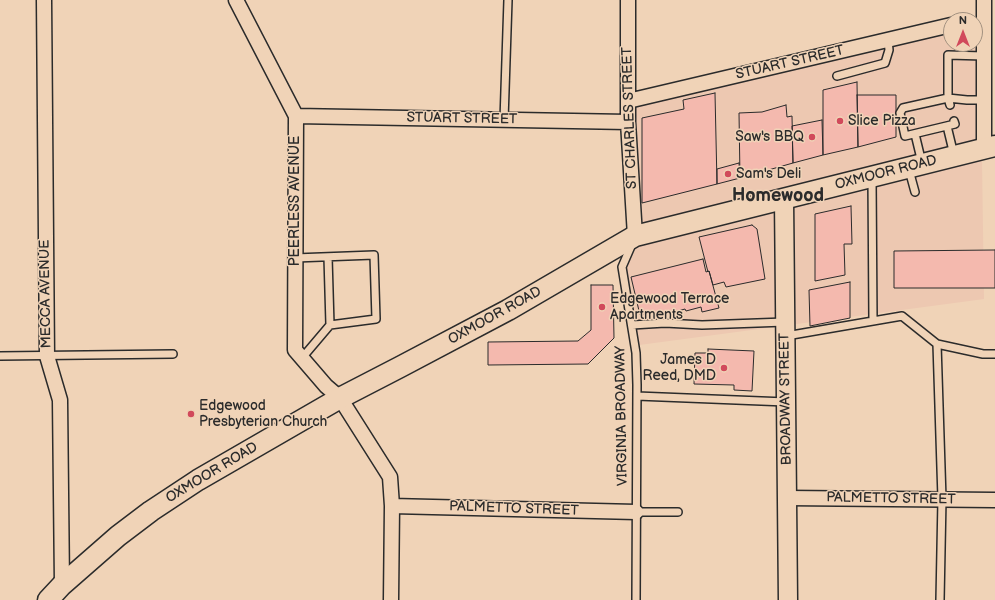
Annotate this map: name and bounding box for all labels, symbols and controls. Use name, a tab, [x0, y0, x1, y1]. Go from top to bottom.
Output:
north arrow	[943, 12, 983, 52]
text: N	[959, 14, 967, 27]
street label: STUART STREET	[734, 42, 846, 84]
street label: ST CHARLES STREET	[619, 47, 641, 189]
street label: STUART STREET	[407, 110, 517, 128]
place label: Slice Pizza	[848, 113, 916, 129]
marker: Slice Pizza	[835, 116, 845, 126]
place label: Saw's BBQ	[735, 129, 804, 145]
marker: Saw's BBQ	[807, 132, 817, 142]
street label: PEERLESS AVENUE	[287, 136, 303, 266]
street label: OXMOOR ROAD	[833, 152, 939, 194]
place label: Sam's Deli	[736, 166, 801, 182]
marker: Sam's Deli	[723, 169, 733, 179]
district label: Homewood	[732, 185, 824, 207]
street label: MECCA AVENUE	[37, 240, 55, 348]
street label: OXMOOR ROAD	[445, 283, 545, 349]
place label: Edgewood Terrace Apartments	[610, 291, 729, 324]
marker: Edgewood Terrace Apartments	[597, 302, 607, 312]
street label: BROADWAY STREET	[776, 333, 796, 465]
street label: VIRGINIA BROADWAY	[612, 346, 632, 486]
place label: James D Reed, DMD	[643, 352, 716, 384]
marker: James D Reed, DMD	[719, 363, 729, 373]
place label: Edgewood Presbyterian Church	[199, 398, 327, 430]
marker: Edgewood Presbyterian Church	[186, 409, 196, 419]
street label: OXMOOR ROAD	[163, 439, 261, 507]
street label: PALMETTO STREET	[826, 489, 956, 509]
street label: PALMETTO STREET	[449, 498, 579, 520]

